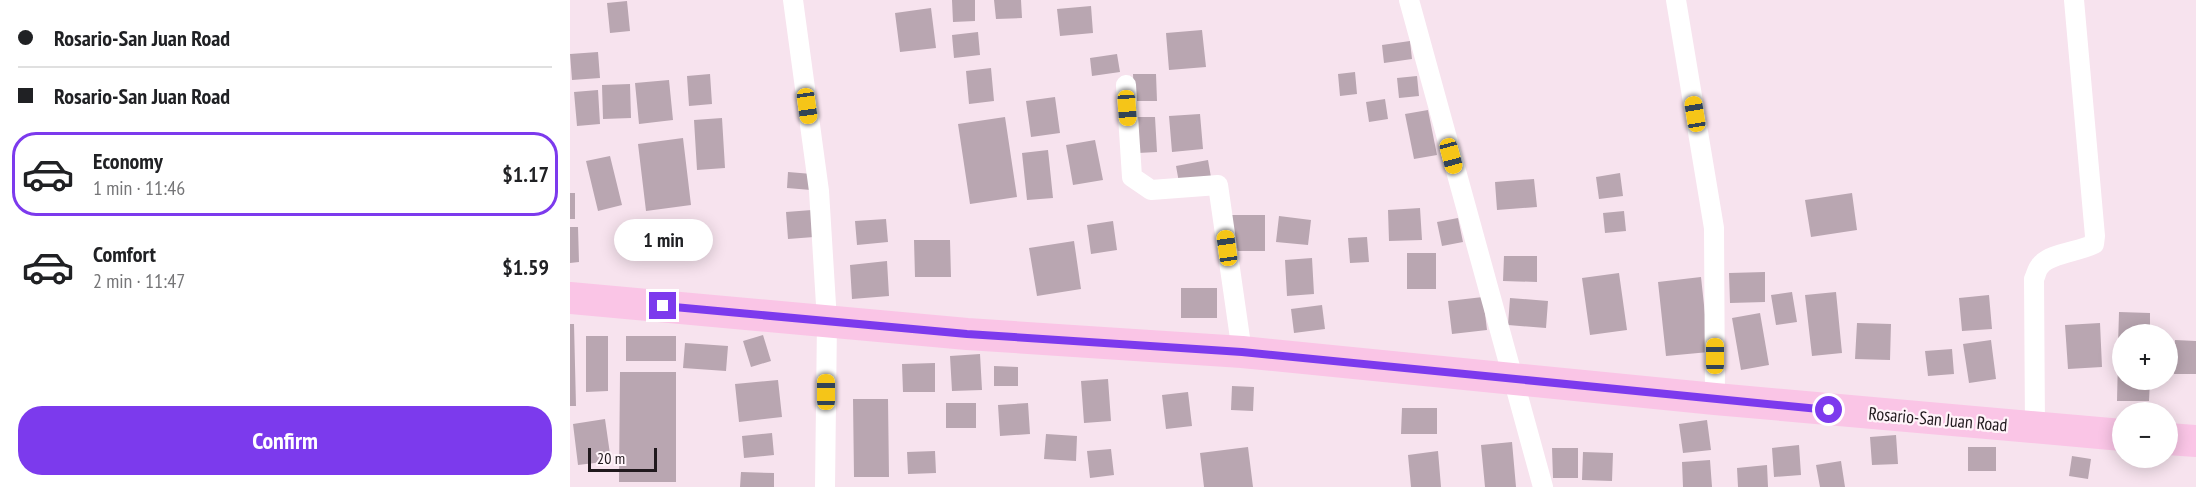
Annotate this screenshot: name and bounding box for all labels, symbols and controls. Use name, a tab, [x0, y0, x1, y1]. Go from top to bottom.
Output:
text: Rosario-San Juan Road	[54, 24, 230, 52]
text: Rosario-San Juan Road	[54, 82, 230, 110]
car	[796, 87, 818, 125]
car	[1117, 89, 1137, 127]
car	[1683, 95, 1707, 133]
car	[1438, 136, 1464, 176]
icon: car	[21, 147, 75, 201]
text: Economy	[93, 147, 163, 175]
text: $1.17	[502, 160, 549, 188]
text: 1 min · 11:46	[93, 175, 185, 201]
callout: 1 min	[614, 219, 712, 261]
text: 1 min	[643, 227, 684, 253]
car	[1216, 229, 1238, 267]
icon: car	[21, 240, 75, 294]
text: Comfort	[93, 240, 156, 268]
text: $1.59	[502, 253, 549, 281]
text: 2 min · 11:47	[93, 268, 185, 294]
route end	[649, 292, 676, 319]
map controls	[2112, 324, 2178, 468]
button: +	[2112, 324, 2178, 390]
car	[1706, 338, 1724, 374]
car	[817, 374, 835, 410]
route start	[1815, 396, 1842, 423]
street label: Rosario-San Juan Road	[1868, 401, 2008, 437]
button: −	[2112, 402, 2178, 468]
button: Confirm	[18, 406, 552, 475]
scale bar	[588, 445, 657, 472]
text: 20 m	[597, 448, 625, 468]

